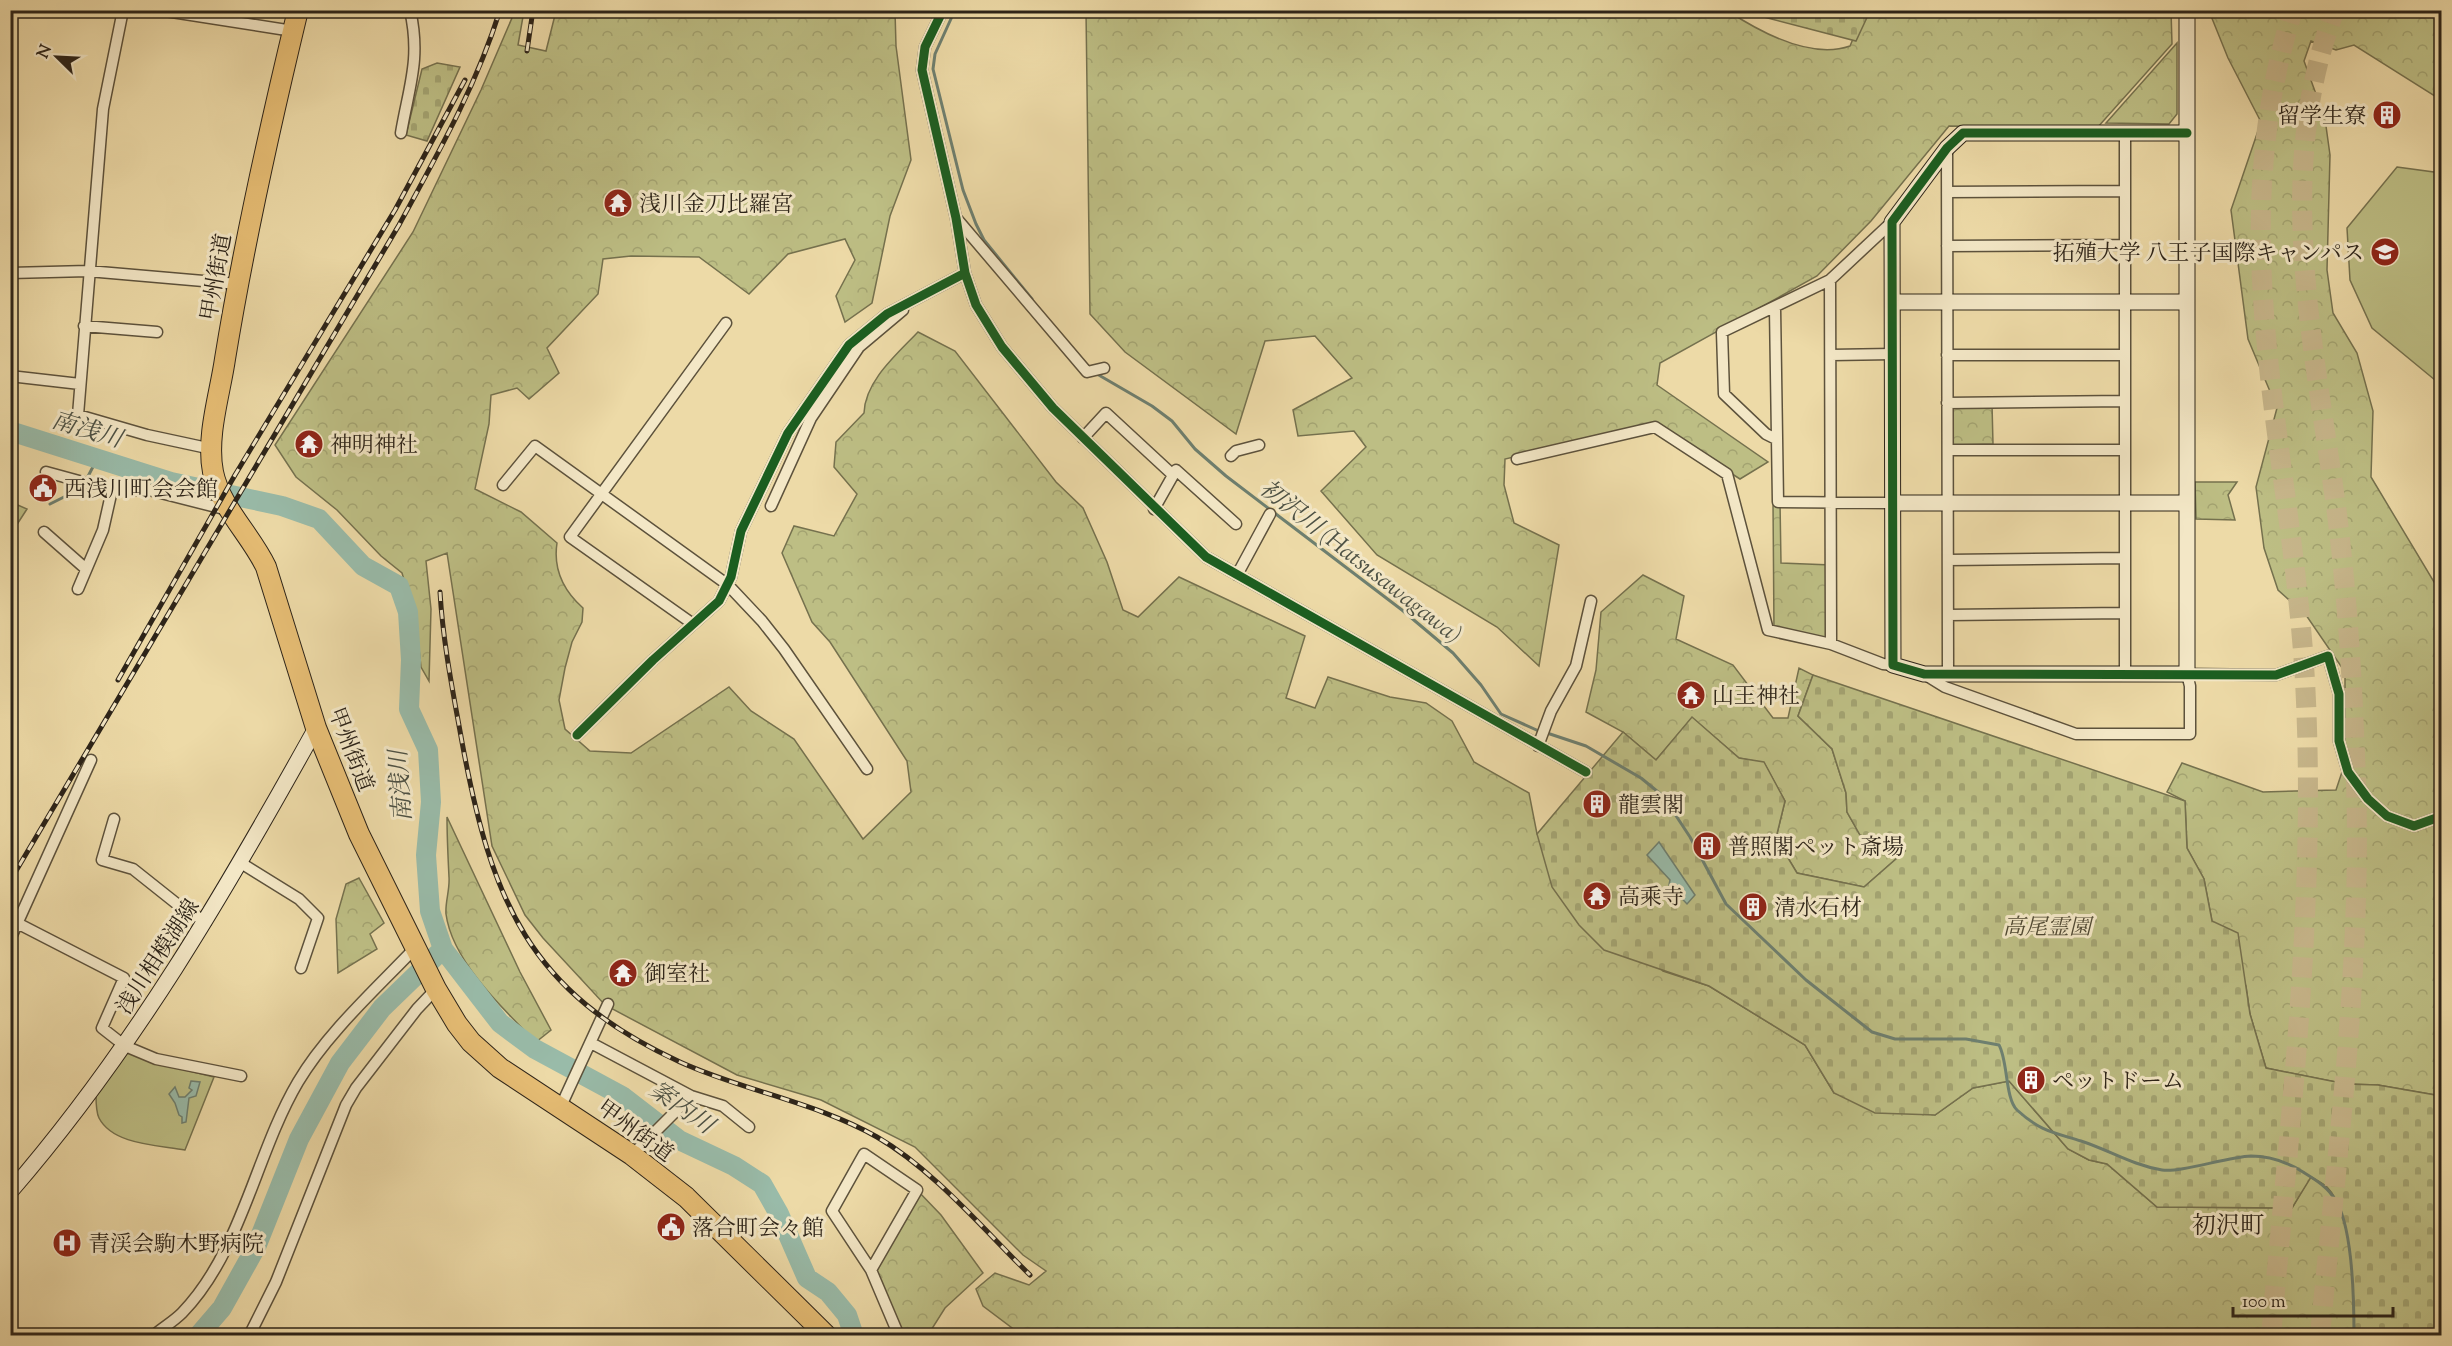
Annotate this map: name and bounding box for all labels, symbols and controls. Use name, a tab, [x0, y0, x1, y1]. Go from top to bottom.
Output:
north arrow	[27, 27, 87, 87]
text: N	[32, 41, 59, 62]
building icon: 留学生寮	[2371, 99, 2403, 131]
place label: 留学生寮	[2278, 102, 2366, 134]
temple icon: 浅川金刀比羅宮	[602, 187, 634, 219]
place label: 浅川金刀比羅宮	[639, 190, 793, 222]
street label: 甲州街道	[195, 231, 241, 324]
school or university icon: 拓殖大学 八王子国際キャンパス	[2369, 236, 2401, 268]
place label: 拓殖大学 八王子国際キャンパス	[2053, 239, 2364, 271]
water label: 南浅川	[47, 404, 129, 459]
temple icon: 神明神社	[293, 428, 325, 460]
place label: 神明神社	[330, 431, 418, 463]
public building icon: 西浅川町会会館	[27, 472, 59, 504]
water label: 初沢川 (Hatsusawagawa)	[1252, 473, 1468, 652]
place label: 西浅川町会会館	[64, 475, 218, 507]
temple icon: 山王神社	[1675, 679, 1707, 711]
place label: 山王神社	[1712, 682, 1800, 714]
street label: 甲州街道	[318, 703, 380, 797]
water label: 南浅川	[382, 746, 421, 823]
building icon: 龍雲閣	[1581, 788, 1613, 820]
place label: 龍雲閣	[1618, 791, 1684, 823]
building icon: 普照閣ペット斎場	[1691, 830, 1723, 862]
place label: 普照閣ペット斎場	[1728, 833, 1904, 865]
temple icon: 高乘寺	[1581, 880, 1613, 912]
place label: 高乘寺	[1618, 883, 1684, 915]
building icon: 清水石材	[1737, 891, 1769, 923]
street label: 浅川相模湖線	[110, 894, 209, 1022]
place label: 清水石材	[1774, 894, 1862, 926]
park label: 高尾霊園	[2003, 913, 2094, 945]
temple icon: 御室社	[607, 957, 639, 989]
place label: 御室社	[644, 960, 710, 992]
building icon: ペットドーム	[2015, 1064, 2047, 1096]
place label: ペットドーム	[2052, 1067, 2184, 1099]
water label: 案内川	[642, 1074, 723, 1145]
street label: 甲州街道	[589, 1094, 679, 1171]
district label: 初沢町	[2192, 1210, 2264, 1244]
public building icon: 落合町会々館	[655, 1211, 687, 1243]
place label: 落合町会々館	[692, 1214, 824, 1246]
hospital icon: 青渓会駒木野病院	[51, 1227, 83, 1259]
place label: 青渓会駒木野病院	[88, 1230, 264, 1262]
scale bar	[2233, 1280, 2394, 1318]
text: 100 m	[2242, 1290, 2286, 1316]

